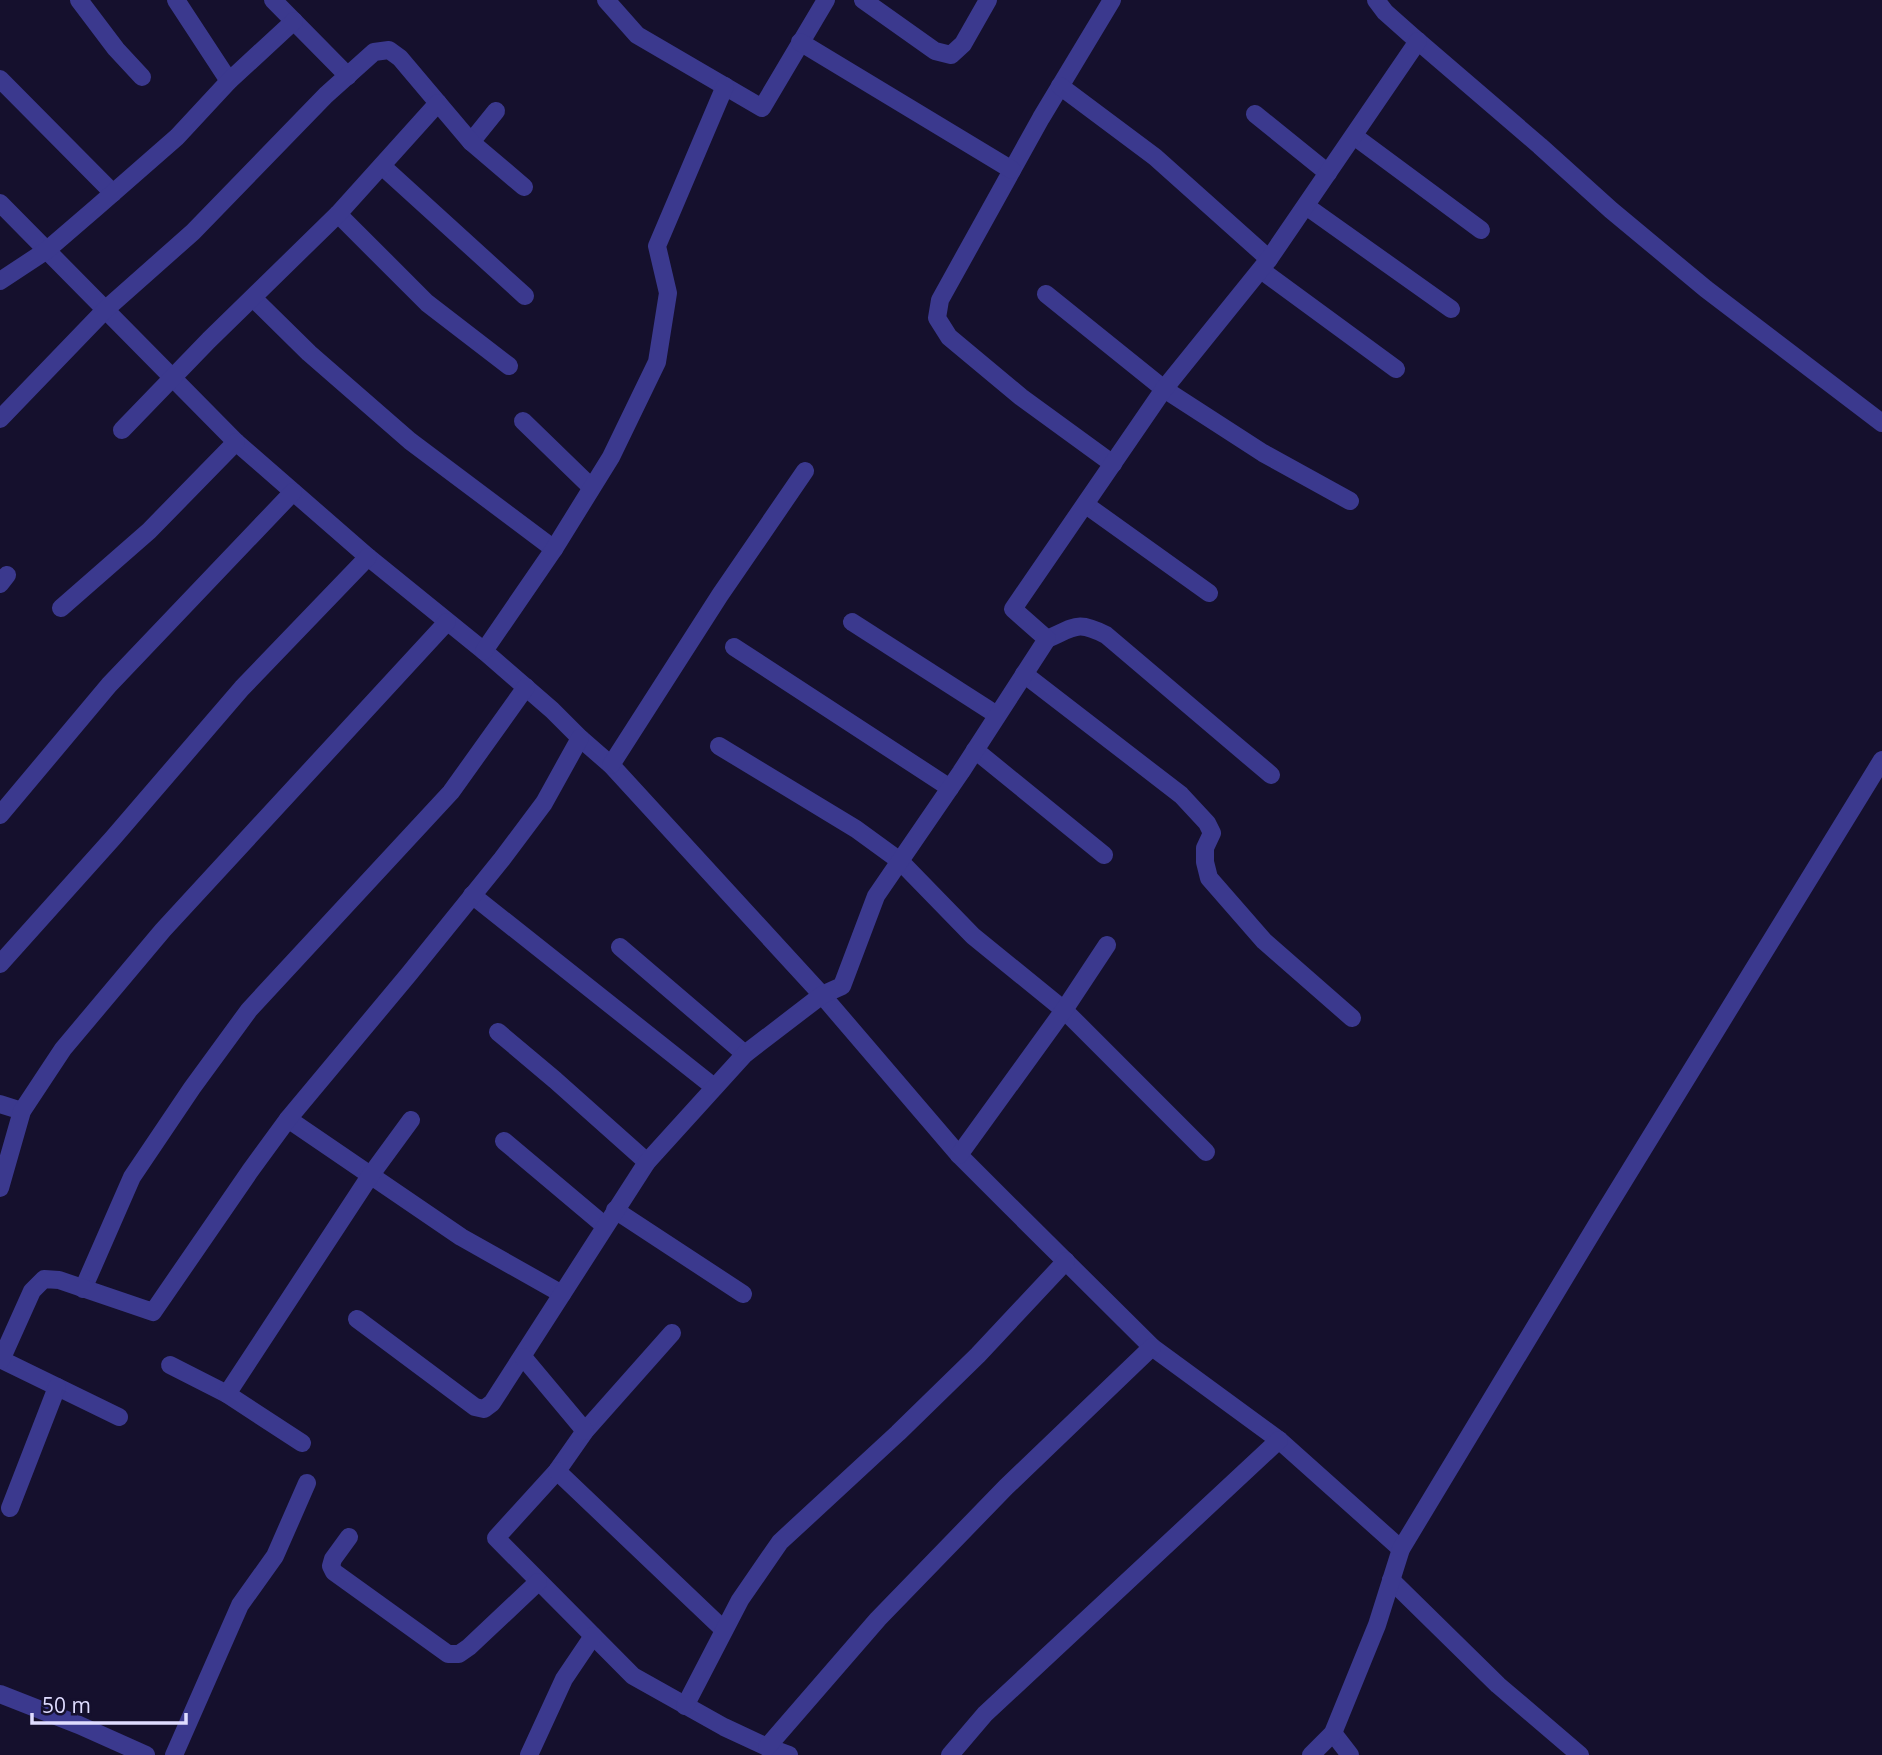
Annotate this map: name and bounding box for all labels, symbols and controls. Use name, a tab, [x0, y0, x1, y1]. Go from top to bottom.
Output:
scale bar	[32, 1682, 186, 1726]
text: 50 m	[42, 1691, 91, 1719]

